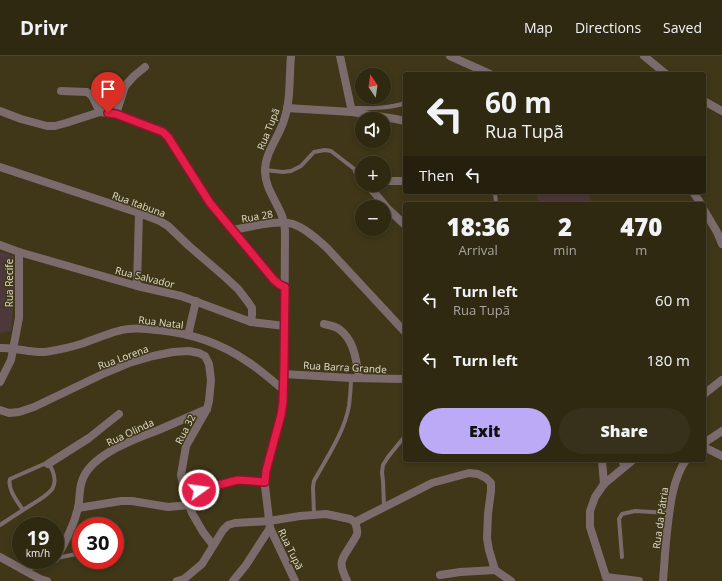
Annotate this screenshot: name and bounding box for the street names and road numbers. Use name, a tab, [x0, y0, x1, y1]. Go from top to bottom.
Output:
street label: Rua Tupã	[253, 106, 283, 152]
street label: Rua Itabuna	[110, 188, 168, 220]
street label: Rua 28	[240, 206, 274, 226]
street label: Rua Recife	[2, 258, 16, 307]
street label: Rua Salvador	[114, 263, 176, 291]
street label: Rua Natal	[138, 312, 184, 332]
street label: Rua Lorena	[96, 341, 150, 373]
street label: Rua Barra Grande	[303, 358, 387, 376]
street label: Rua 32	[172, 411, 199, 446]
street label: Rua Olinda	[104, 415, 156, 449]
street label: Rua da Pátria	[649, 486, 671, 550]
street label: Rua Tupã	[275, 526, 307, 572]

